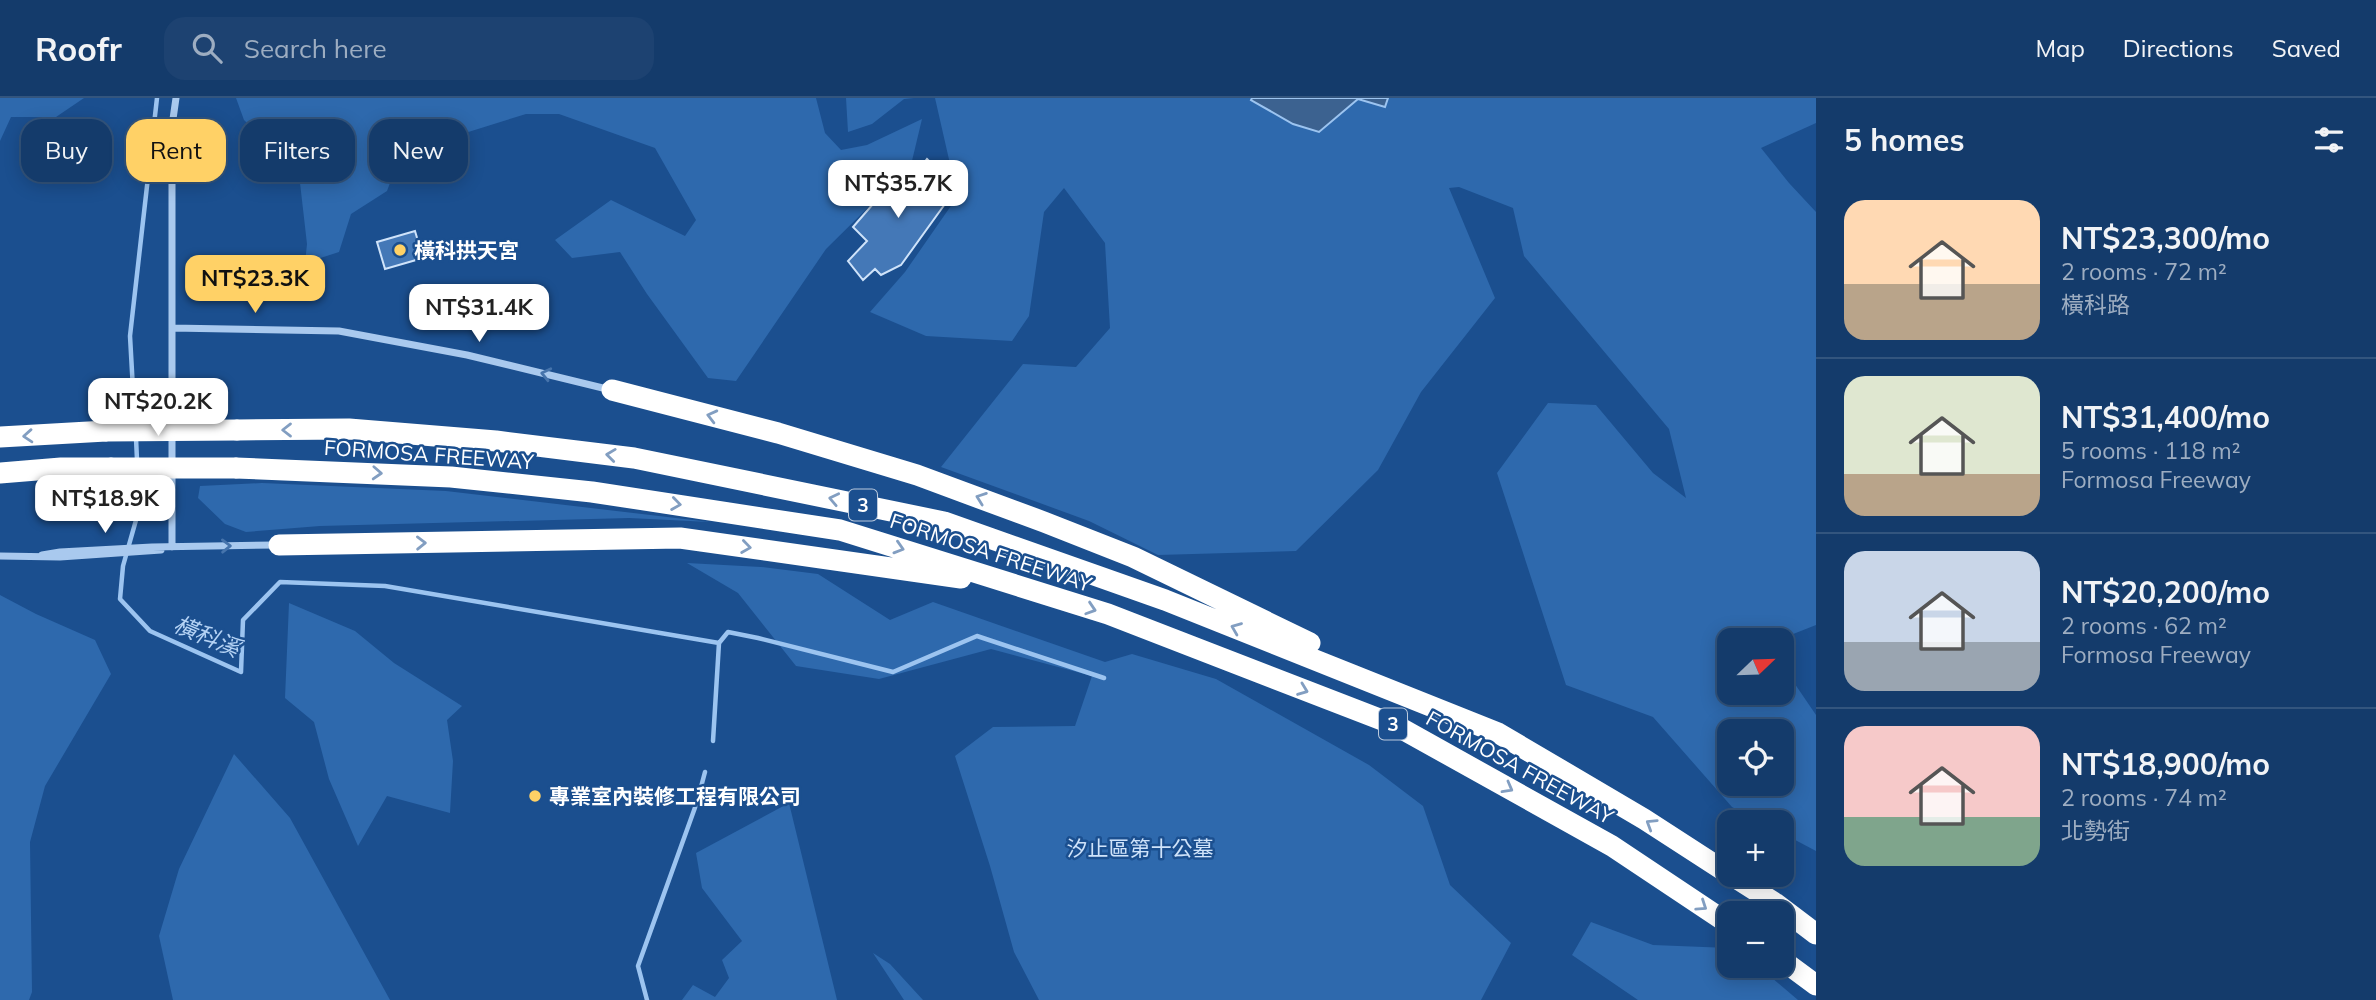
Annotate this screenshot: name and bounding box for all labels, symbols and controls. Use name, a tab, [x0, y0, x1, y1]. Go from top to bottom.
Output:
search box	[164, 17, 654, 80]
text: Roofr	[35, 28, 122, 69]
icon: search	[188, 29, 226, 67]
text: Search here	[244, 32, 387, 65]
text: Map	[2035, 33, 2085, 63]
text: Directions	[2123, 33, 2234, 63]
text: Saved	[2272, 33, 2341, 63]
chip: Buy	[21, 119, 112, 182]
chip: Rent	[126, 119, 226, 182]
chip: Filters	[240, 119, 355, 182]
chip: New	[369, 119, 468, 182]
text: 5 homes	[1844, 121, 1965, 159]
icon: filters	[2310, 121, 2348, 159]
pin: NT$35.7K	[826, 160, 970, 220]
text: NT$35.7K	[844, 168, 952, 197]
text: NT$23,300/mo	[2061, 219, 2270, 257]
icon: home	[1900, 228, 1984, 312]
place label: 橫科拱天宮	[414, 237, 519, 263]
marker: 橫科拱天宮	[392, 242, 408, 258]
pin: NT$23.3K	[183, 256, 327, 315]
text: 2 rooms · 72 m²	[2061, 257, 2227, 286]
text: NT$23.3K	[201, 263, 309, 292]
pin: NT$31.4K	[407, 285, 551, 344]
text: 橫科路	[2061, 290, 2130, 319]
text: NT$31.4K	[425, 292, 533, 321]
one-way arrow	[540, 368, 552, 382]
pin: NT$20.2K	[86, 378, 230, 438]
text: NT$20.2K	[104, 386, 212, 415]
text: NT$31,400/mo	[2061, 398, 2270, 436]
icon: home	[1900, 404, 1984, 488]
one-way arrow	[706, 410, 718, 425]
one-way arrow	[281, 422, 292, 437]
one-way arrow	[23, 428, 34, 443]
street label: FORMOSA FREEWAY	[323, 434, 535, 474]
text: 5 rooms · 118 m²	[2061, 436, 2241, 465]
one-way arrow	[605, 448, 617, 463]
text: Formosa Freeway	[2061, 465, 2251, 494]
one-way arrow	[372, 466, 383, 481]
pin: NT$18.9K	[33, 476, 177, 535]
text: NT$18.9K	[51, 483, 159, 512]
road number: 3	[849, 490, 877, 520]
one-way arrow	[828, 493, 840, 508]
one-way arrow	[975, 493, 987, 507]
one-way arrow	[671, 496, 682, 511]
street label: FORMOSA FREEWAY	[887, 507, 1095, 597]
one-way arrow	[416, 535, 427, 550]
one-way arrow	[220, 539, 231, 554]
one-way arrow	[740, 539, 752, 554]
one-way arrow	[893, 540, 905, 554]
text: NT$20,200/mo	[2061, 573, 2270, 611]
icon: home	[1900, 579, 1984, 663]
one-way arrow	[1084, 601, 1096, 615]
water label: 橫科溪	[170, 609, 247, 664]
text: 2 rooms · 62 m²	[2061, 611, 2227, 640]
one-way arrow	[1231, 622, 1243, 636]
north arrow	[1717, 628, 1794, 705]
map controls	[1717, 628, 1794, 978]
text: Formosa Freeway	[2061, 640, 2251, 669]
one-way arrow	[1296, 682, 1308, 696]
street label: FORMOSA FREEWAY	[1422, 705, 1618, 829]
road number: 3	[1379, 708, 1407, 740]
button: locate	[1717, 719, 1794, 796]
text: NT$18,900/mo	[2061, 745, 2270, 783]
icon: home	[1900, 754, 1984, 838]
one-way arrow	[1500, 780, 1513, 793]
place label: 專業室內裝修工程有限公司	[549, 783, 801, 809]
text: 2 rooms · 74 m²	[2061, 783, 2227, 812]
marker: 專業室內裝修工程有限公司	[527, 788, 543, 804]
button: +	[1717, 810, 1794, 887]
text: 北勢街	[2061, 816, 2130, 845]
one-way arrow	[1646, 819, 1659, 832]
park label: 汐止區第十公墓	[1067, 835, 1214, 861]
one-way arrow	[1694, 898, 1707, 910]
button: −	[1717, 901, 1794, 978]

